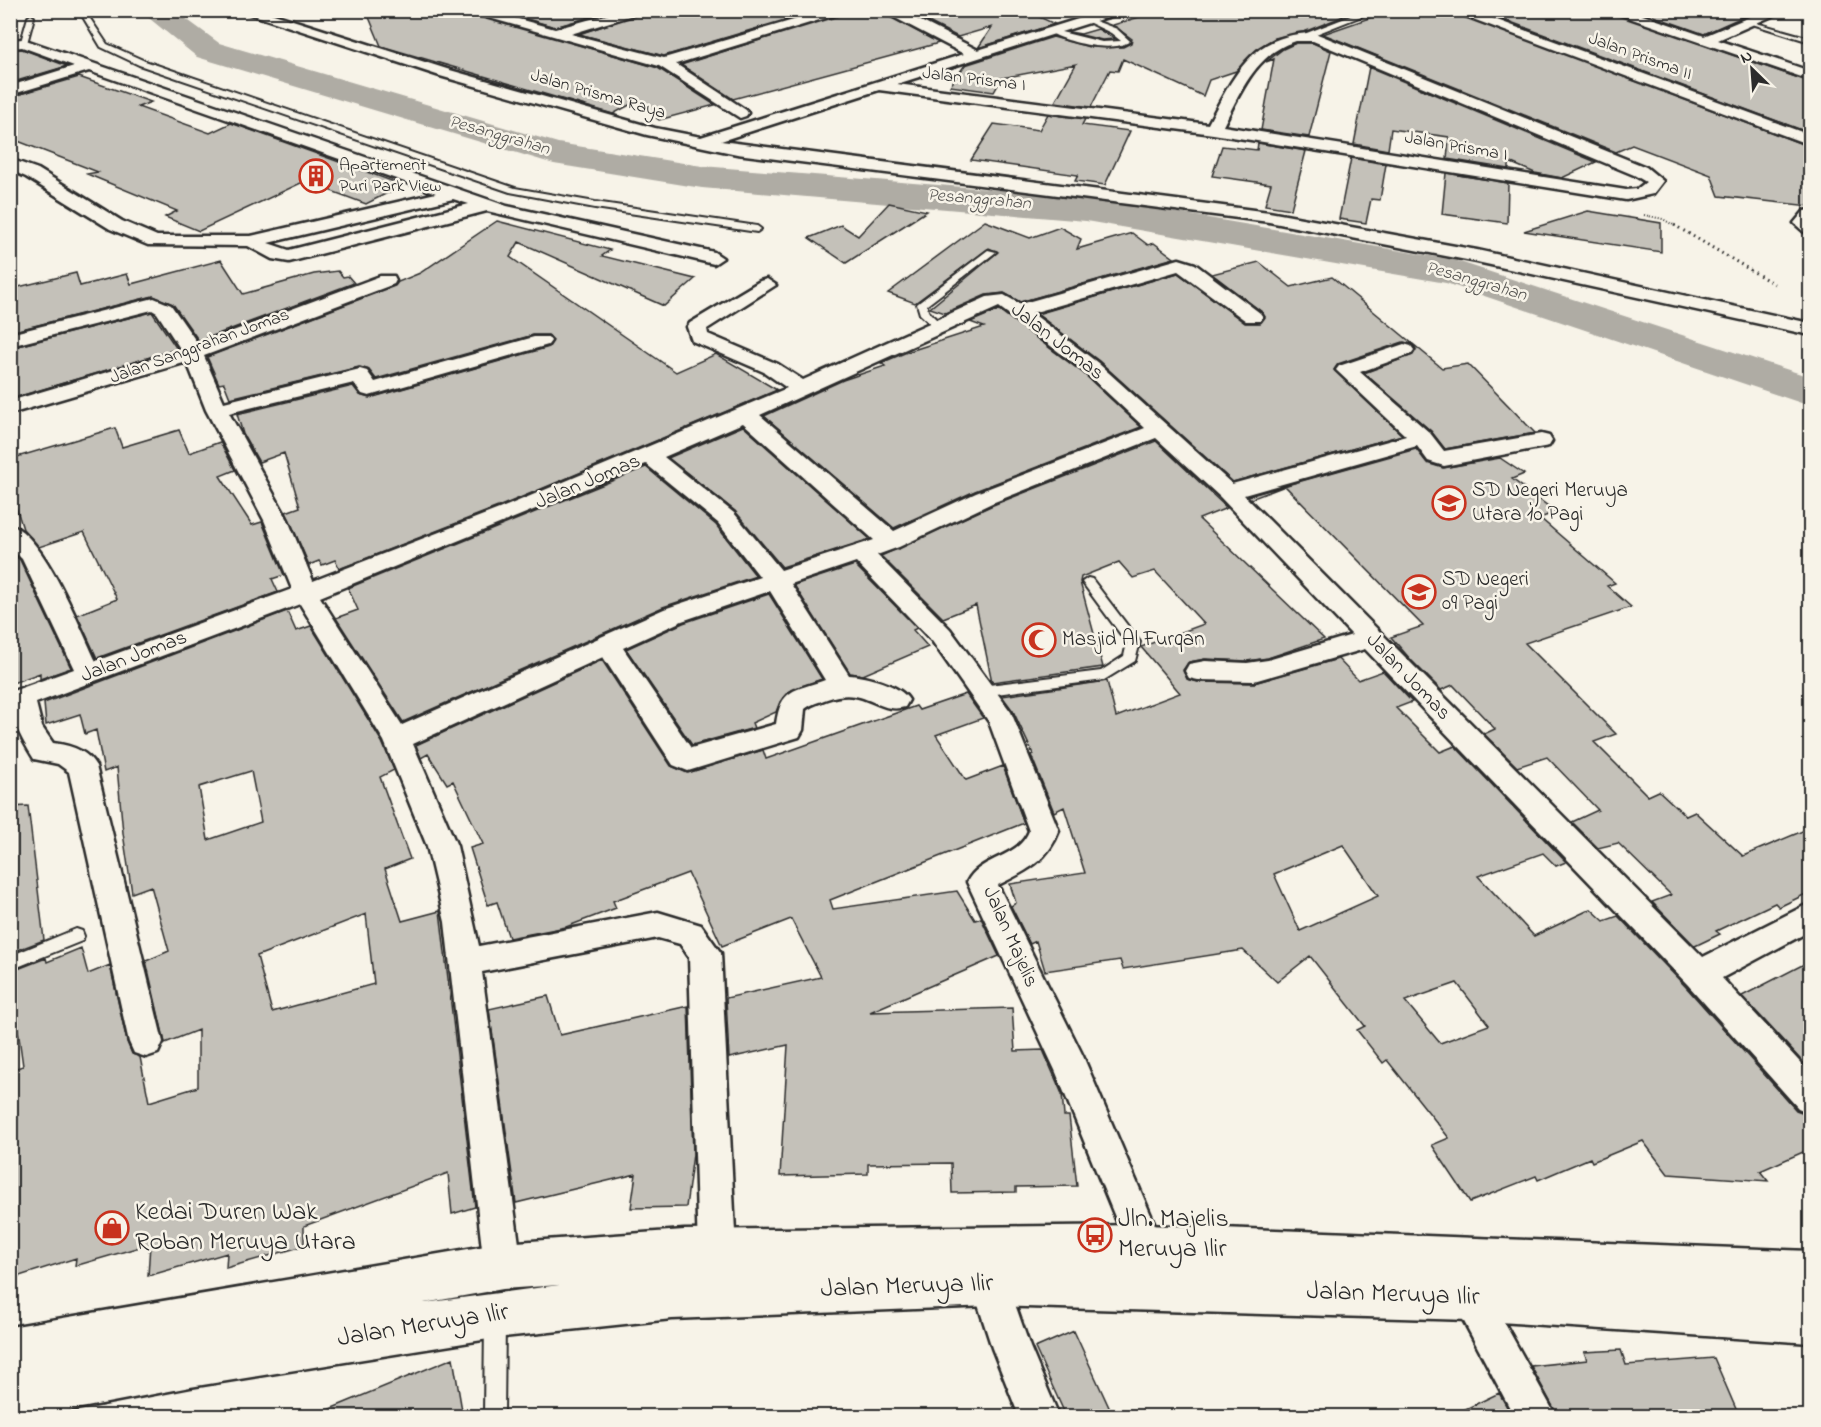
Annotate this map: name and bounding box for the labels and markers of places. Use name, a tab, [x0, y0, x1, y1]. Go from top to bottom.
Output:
place label: Apartement Puri Park View	[339, 153, 442, 200]
building icon: Apartement Puri Park View	[298, 158, 334, 194]
place label: SD Negeri Meruya Utara 10 Pagi	[1472, 476, 1628, 532]
school or university icon: SD Negeri Meruya Utara 10 Pagi	[1431, 485, 1467, 521]
place label: SD Negeri 09 Pagi	[1442, 565, 1529, 621]
school or university icon: SD Negeri 09 Pagi	[1401, 574, 1437, 610]
mosque icon: Masjid Al Furqan	[1021, 622, 1057, 658]
place label: Masjid Al Furqan	[1062, 625, 1205, 655]
place label: Kedai Duren Wak Roban Meruya Utara	[135, 1194, 356, 1262]
place label: Jln. Majelis Meruya Ilir	[1118, 1201, 1229, 1269]
shop icon: Kedai Duren Wak Roban Meruya Utara	[94, 1210, 130, 1246]
bus stop icon: Jln. Majelis Meruya Ilir	[1077, 1217, 1113, 1253]

